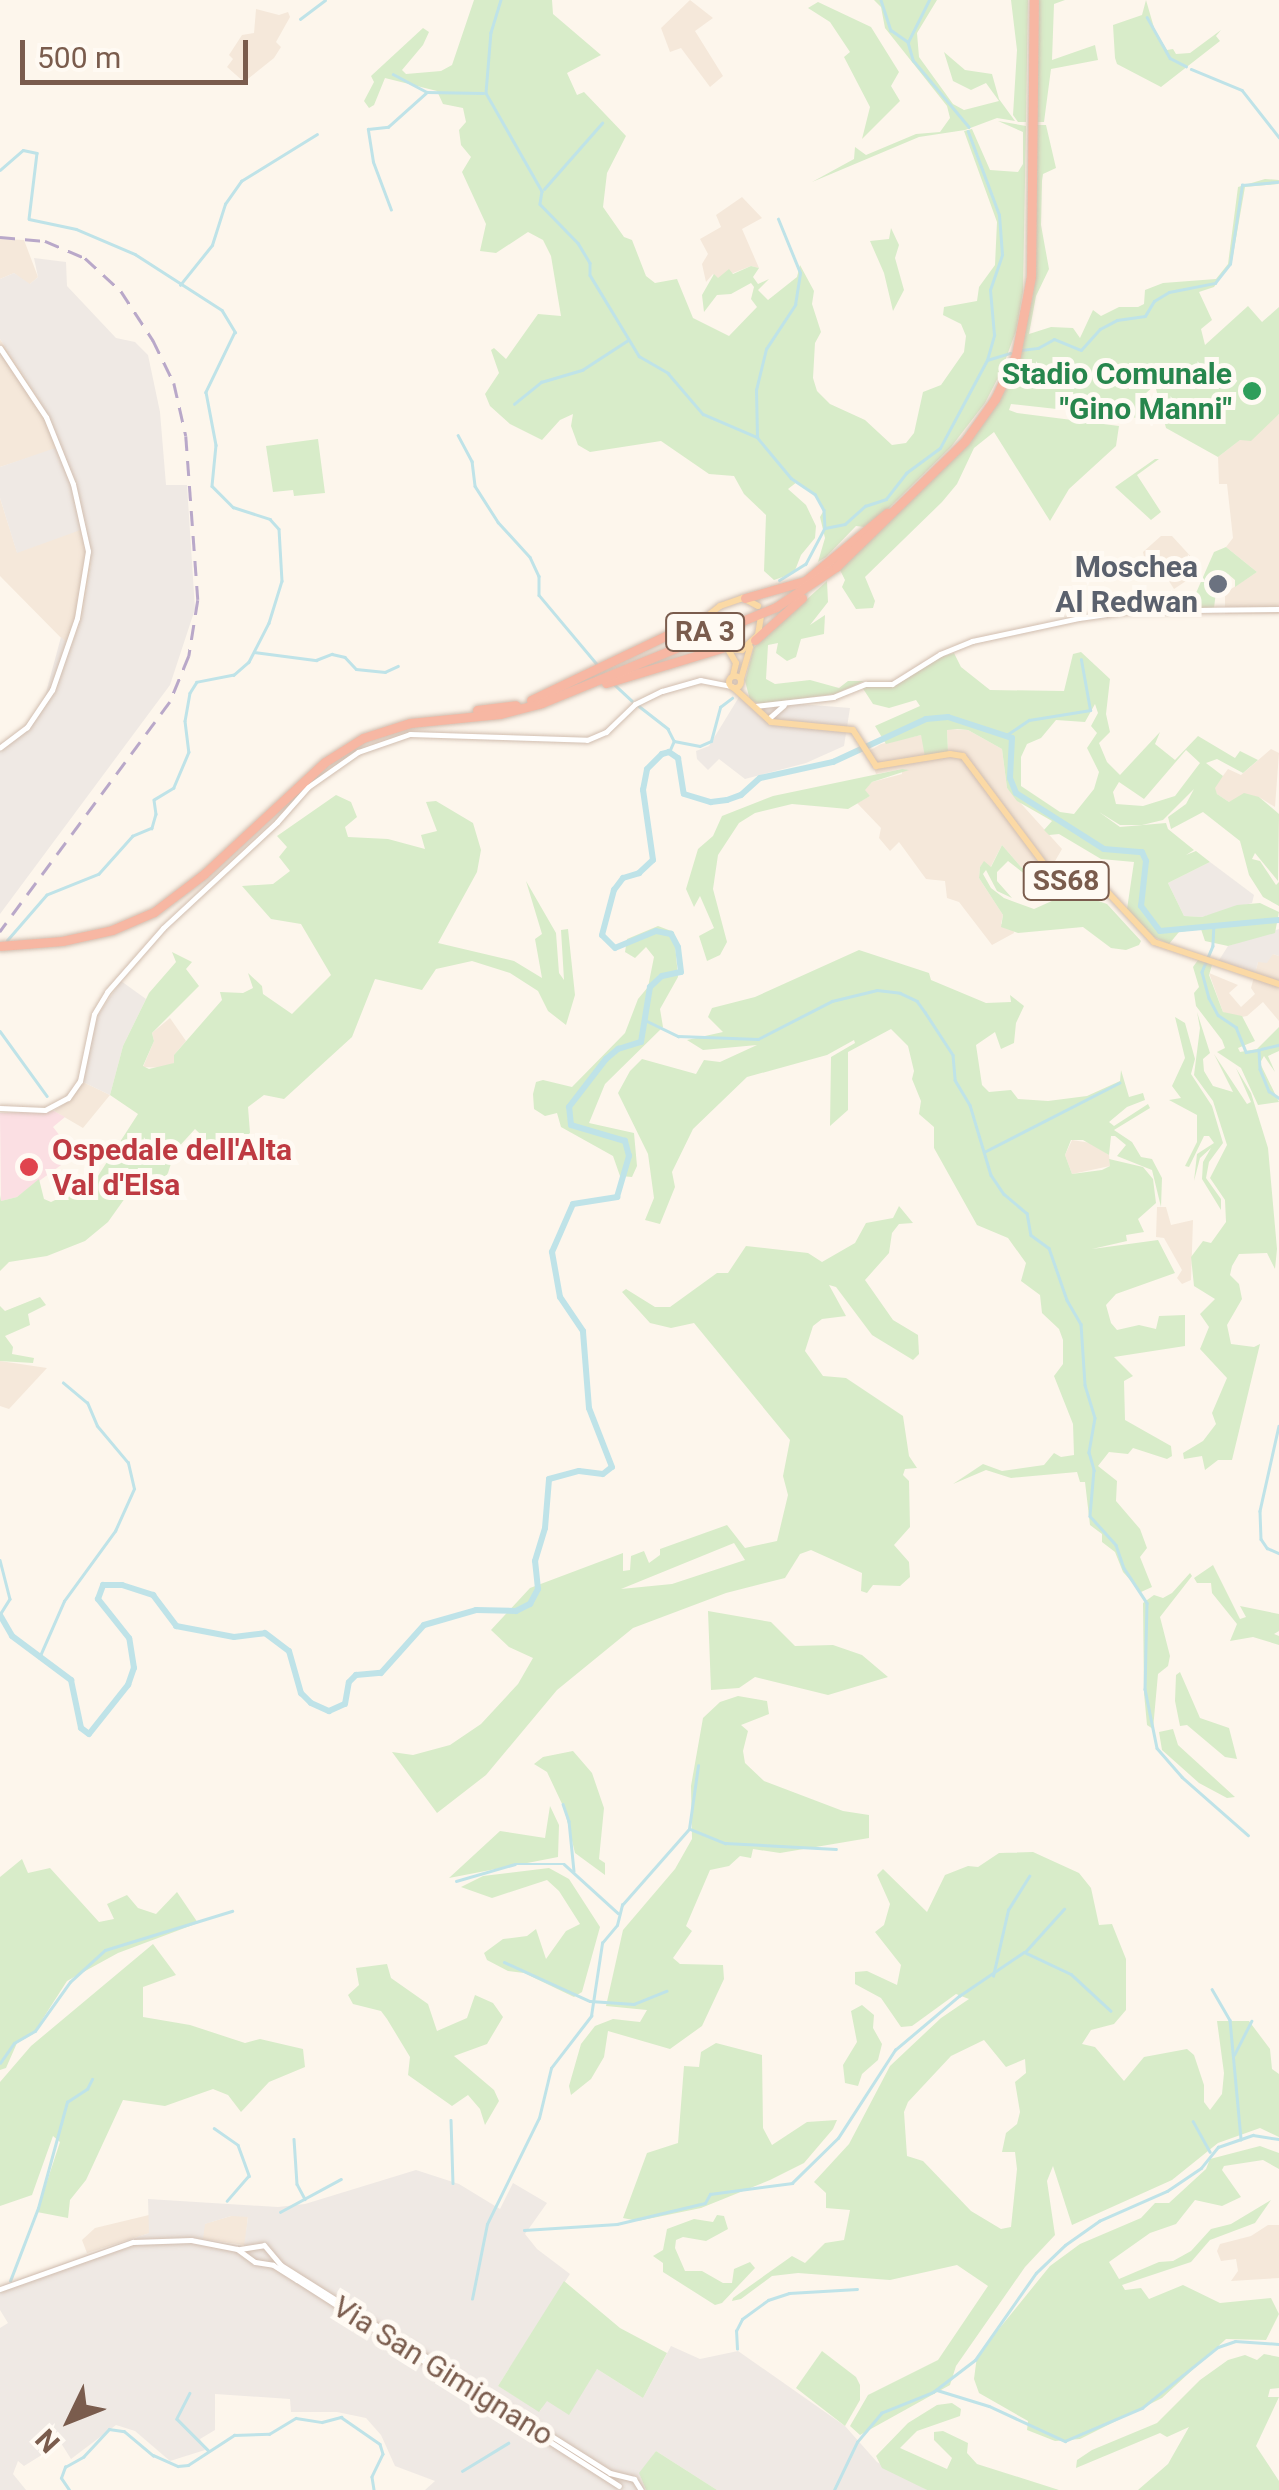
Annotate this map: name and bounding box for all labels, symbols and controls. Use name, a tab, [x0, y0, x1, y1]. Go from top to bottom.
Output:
scale bar	[25, 20, 252, 82]
text: 500 m	[37, 40, 121, 75]
place label: Stadio Comunale "Gino Manni"	[1002, 356, 1232, 426]
marker: Stadio Comunale "Gino Manni"	[1241, 380, 1263, 402]
place label: Moschea Al Redwan	[1055, 549, 1198, 620]
marker: Moschea Al Redwan	[1207, 573, 1229, 595]
road number: RA 3	[665, 609, 745, 655]
road number: SS68	[1021, 858, 1111, 904]
place label: Ospedale dell'Alta Val d'Elsa	[52, 1132, 292, 1202]
marker: Ospedale dell'Alta Val d'Elsa	[16, 1154, 42, 1180]
street label: Via San Gimignano	[326, 2289, 560, 2453]
north arrow	[20, 2370, 120, 2470]
text: N	[29, 2422, 67, 2459]

